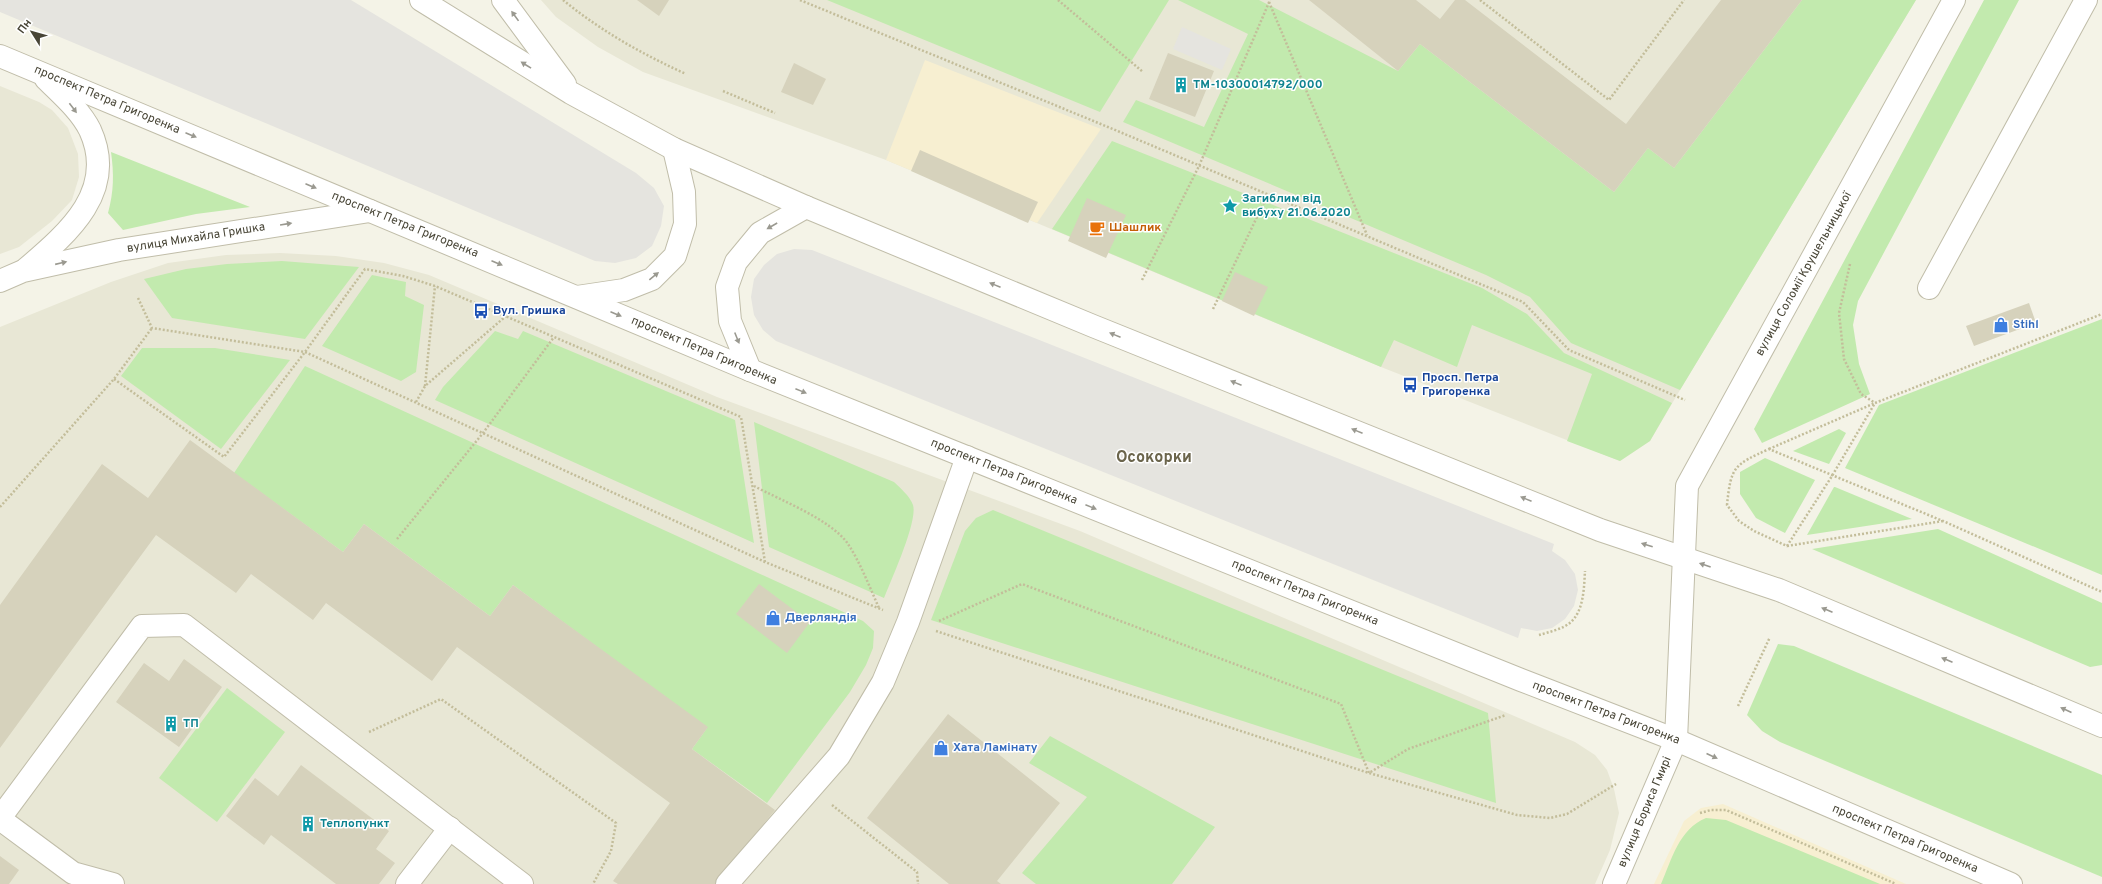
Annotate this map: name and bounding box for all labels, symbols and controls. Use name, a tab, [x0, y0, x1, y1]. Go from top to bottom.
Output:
one-way arrow	[511, 11, 519, 21]
north arrow	[12, 12, 52, 52]
text: Пн	[15, 16, 35, 37]
one-way arrow	[521, 61, 531, 69]
street label: проспект Петра Григоренка	[32, 62, 182, 138]
building icon: ТМ-10300014792/000	[1172, 76, 1190, 94]
place label: ТМ-10300014792/000	[1193, 77, 1323, 93]
one-way arrow	[69, 102, 78, 113]
one-way arrow	[186, 133, 198, 139]
one-way arrow	[305, 183, 317, 189]
street label: проспект Петра Григоренка	[329, 188, 481, 262]
street label: вулиця Соломії Крушельницької	[1752, 188, 1856, 359]
place label: Загиблим від вибуху 21.06.2020	[1242, 191, 1351, 221]
place icon: Загиблим від вибуху 21.06.2020	[1221, 197, 1239, 215]
street label: вулиця Михайла Гришка	[126, 219, 266, 257]
cafe icon: Шашлик	[1088, 219, 1106, 237]
place label: Шашлик	[1109, 220, 1161, 236]
one-way arrow	[280, 221, 292, 227]
one-way arrow	[766, 223, 778, 230]
one-way arrow	[55, 259, 67, 265]
one-way arrow	[491, 260, 502, 266]
one-way arrow	[649, 272, 659, 280]
one-way arrow	[989, 281, 1001, 287]
bus stop icon: Вул. Гришка	[472, 302, 490, 320]
place label: Вул. Гришка	[493, 303, 566, 319]
one-way arrow	[611, 311, 622, 317]
street label: проспект Петра Григоренка	[629, 313, 779, 389]
shop icon: Stihl	[1992, 316, 2010, 334]
place label: Stihl	[2013, 317, 2039, 333]
one-way arrow	[1109, 331, 1121, 337]
one-way arrow	[734, 332, 740, 344]
place label: Просп. Петра Григоренка	[1422, 370, 1499, 400]
bus stop icon: Просп. Петра Григоренка	[1401, 376, 1419, 394]
one-way arrow	[1230, 379, 1242, 385]
one-way arrow	[796, 388, 808, 394]
one-way arrow	[1350, 427, 1362, 433]
street label: проспект Петра Григоренка	[928, 435, 1080, 509]
district label: Осокорки	[1116, 448, 1192, 468]
one-way arrow	[1519, 496, 1531, 502]
one-way arrow	[1085, 504, 1096, 510]
one-way arrow	[1641, 542, 1653, 548]
street label: проспект Петра Григоренка	[1229, 556, 1381, 630]
one-way arrow	[1698, 561, 1710, 567]
one-way arrow	[1821, 607, 1832, 613]
shop icon: Дверляндія	[764, 609, 782, 627]
place label: Дверляндія	[785, 610, 857, 626]
one-way arrow	[1941, 657, 1952, 663]
street label: проспект Петра Григоренка	[1530, 677, 1682, 749]
one-way arrow	[2061, 707, 2072, 713]
building icon: ТП	[162, 715, 180, 733]
place label: ТП	[183, 716, 199, 732]
shop icon: Хата Ламінату	[932, 739, 950, 757]
place label: Хата Ламінату	[953, 740, 1038, 756]
one-way arrow	[1706, 753, 1718, 759]
street label: вулиця Бориса Гмирі	[1614, 754, 1676, 870]
street label: проспект Петра Григоренка	[1830, 801, 1980, 877]
building icon: Теплопункт	[299, 815, 317, 833]
place label: Теплопункт	[320, 816, 390, 832]

